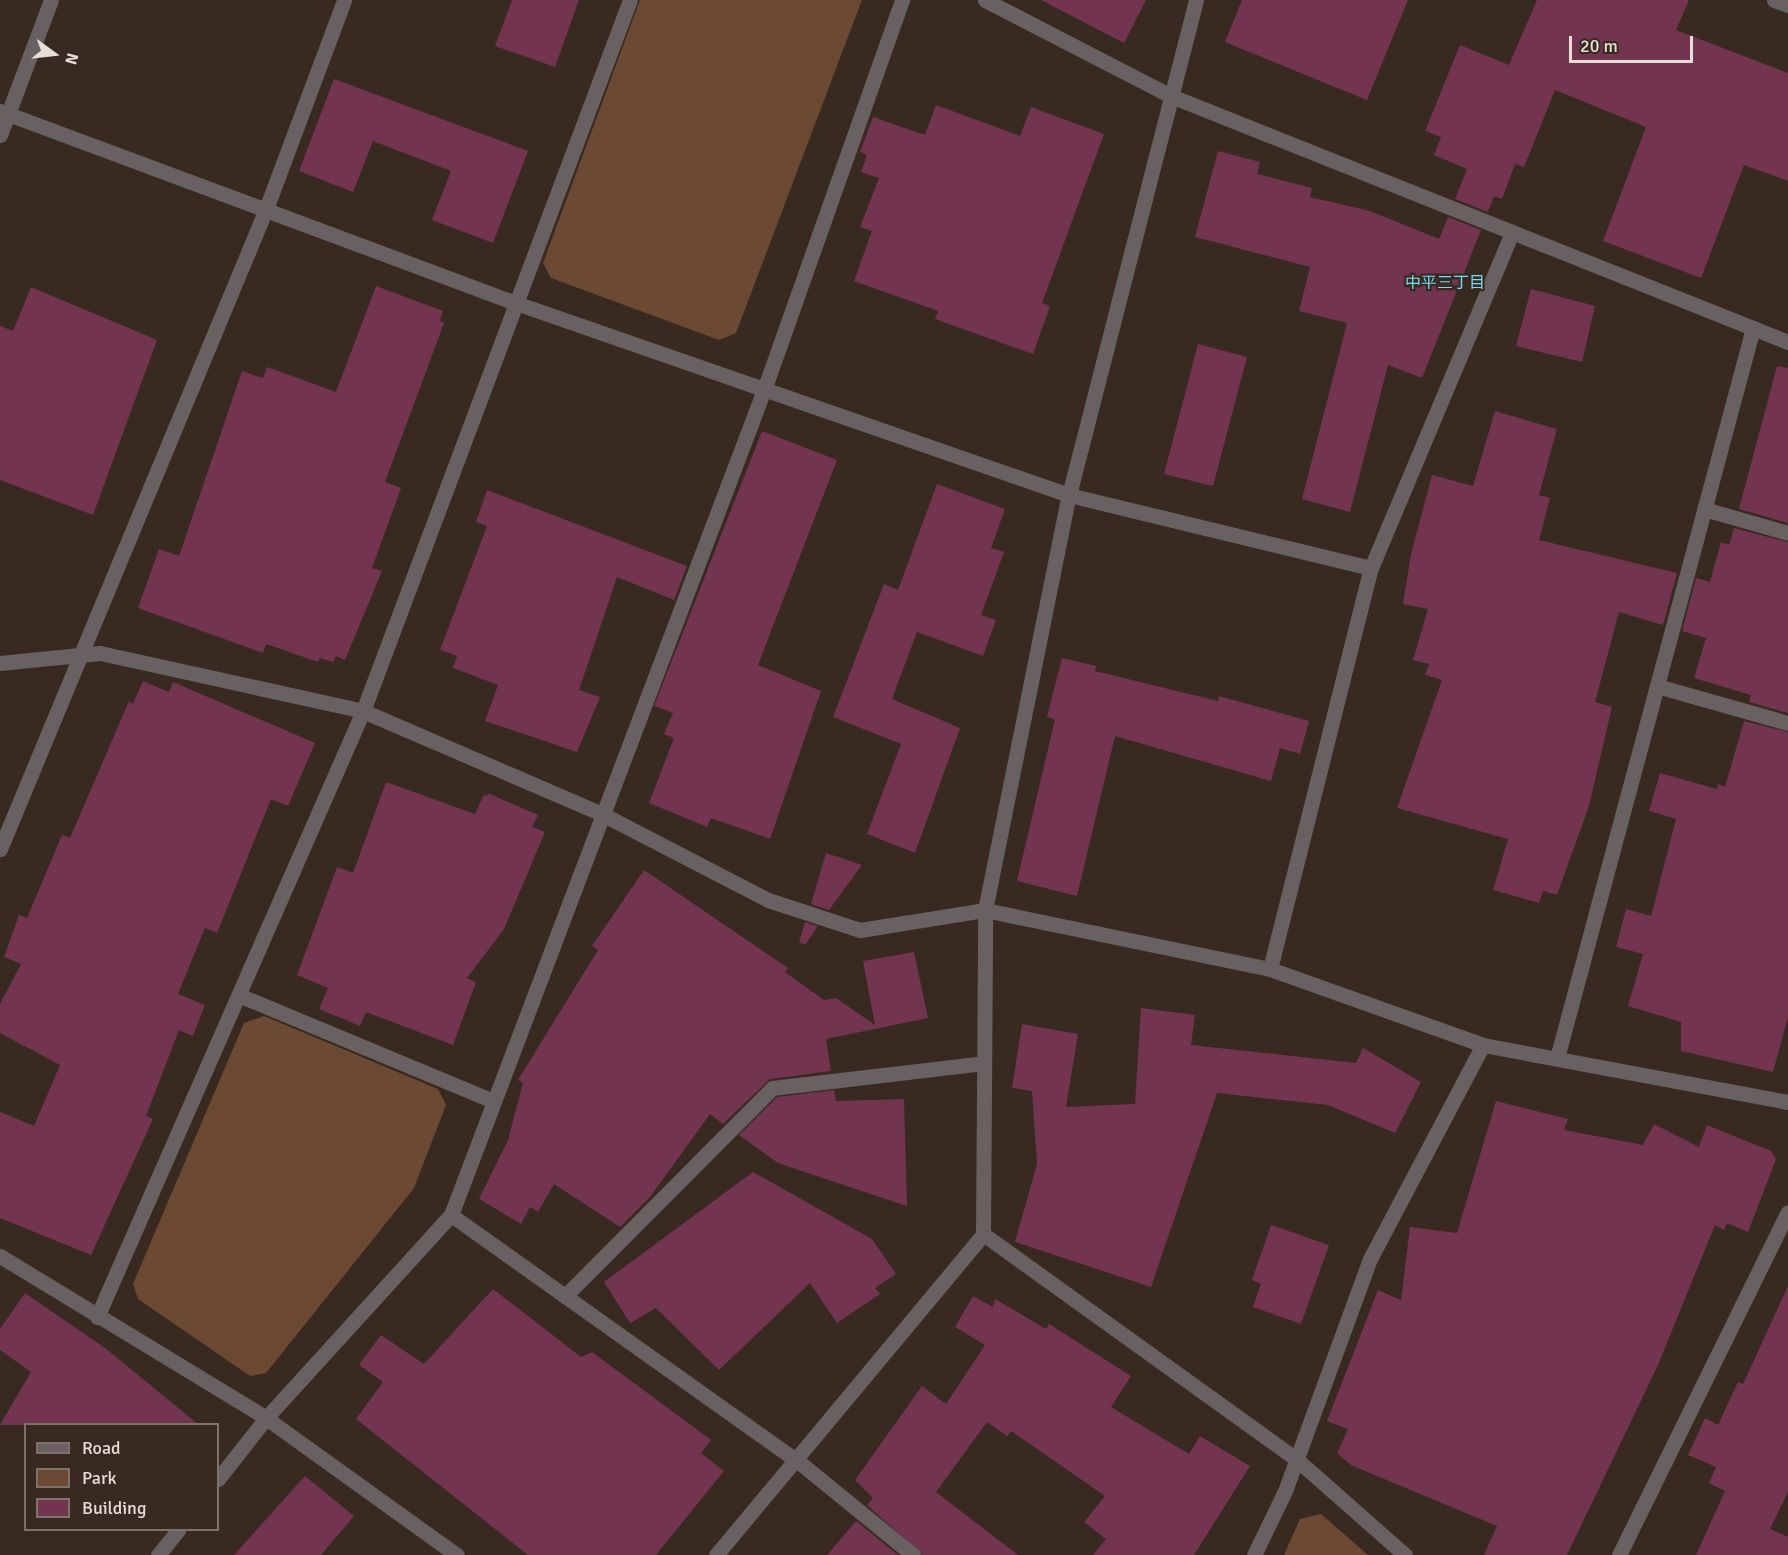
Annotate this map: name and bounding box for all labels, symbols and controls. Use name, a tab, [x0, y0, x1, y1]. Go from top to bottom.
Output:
north arrow	[24, 24, 84, 84]
scale bar	[1572, 24, 1696, 62]
text: 20 m	[1580, 35, 1618, 57]
text: N	[60, 51, 82, 67]
district label: 中平三丁目	[1405, 273, 1485, 293]
legend	[24, 1423, 219, 1531]
text: Road	[82, 1437, 121, 1459]
text: Park	[82, 1467, 117, 1489]
text: Building	[82, 1497, 146, 1519]

